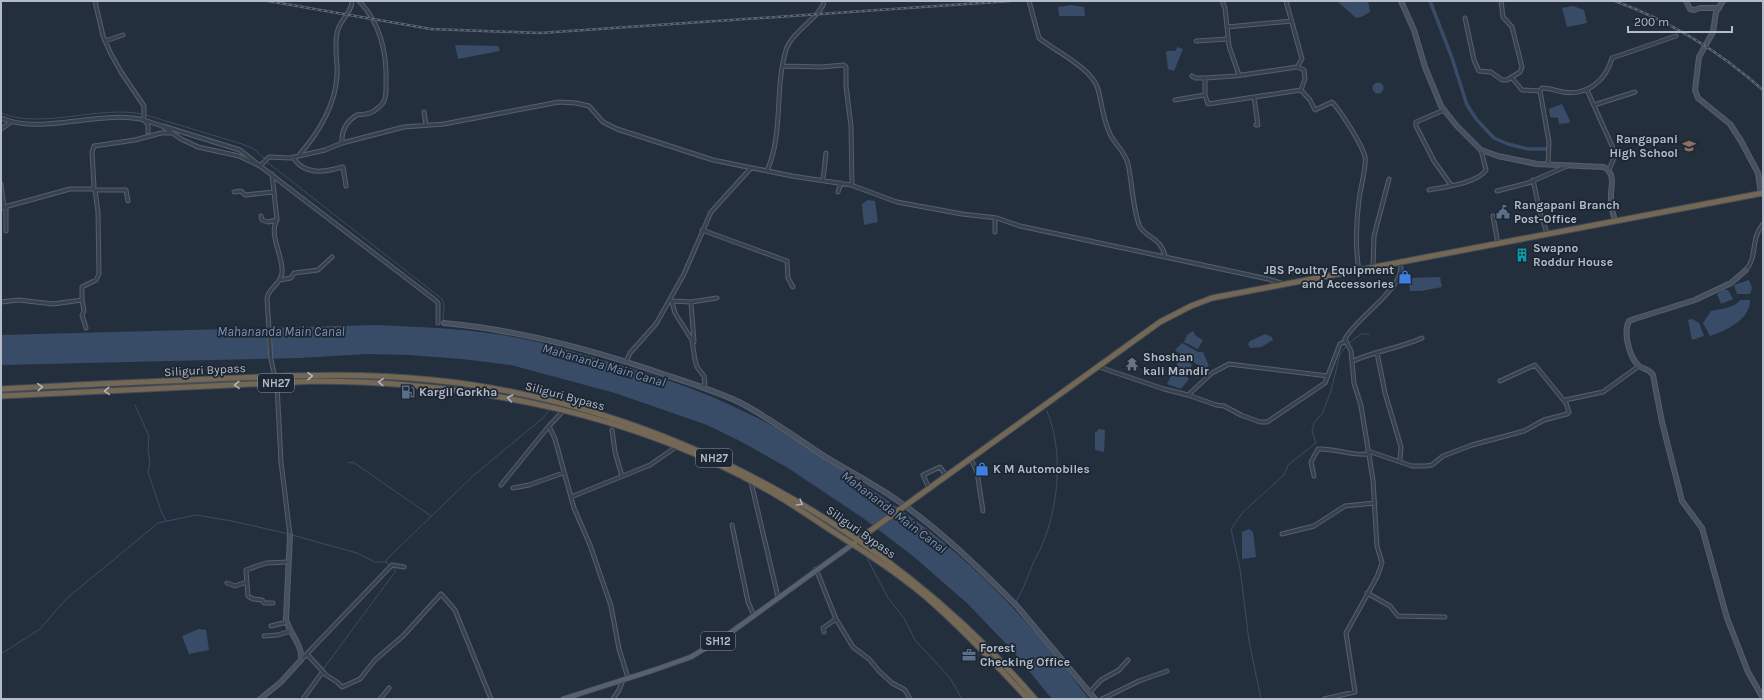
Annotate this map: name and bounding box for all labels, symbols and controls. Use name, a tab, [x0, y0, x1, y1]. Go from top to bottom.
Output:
scale bar	[1628, 8, 1732, 34]
text: 200 m	[1634, 15, 1669, 29]
place label: Rangapani High School	[1609, 132, 1678, 160]
school or university icon: Rangapani High School	[1681, 138, 1697, 154]
place label: Rangapani Branch Post-Office	[1514, 198, 1620, 226]
public building icon: Rangapani Branch Post-Office	[1495, 204, 1511, 220]
place label: Swapno Roddur House	[1533, 241, 1613, 269]
building icon: Swapno Roddur House	[1514, 247, 1530, 263]
place label: JBS Poultry Equipment and Accessories	[1264, 263, 1394, 291]
shop icon: JBS Poultry Equipment and Accessories	[1397, 269, 1413, 285]
water label: Mahananda Main Canal	[217, 324, 345, 339]
water label: Mahananda Main Canal	[541, 340, 667, 390]
place label: Shoshan kali Mandir	[1143, 350, 1209, 378]
temple icon: Shoshan kali Mandir	[1124, 356, 1140, 372]
street label: Siliguri Bypass	[164, 361, 246, 379]
one-way arrow	[307, 371, 313, 380]
road number: NH27	[258, 374, 294, 392]
one-way arrow	[378, 378, 384, 387]
street label: Siliguri Bypass	[524, 379, 606, 413]
one-way arrow	[234, 381, 240, 389]
one-way arrow	[37, 383, 43, 391]
fuel station icon: Kargil Gorkha	[400, 384, 416, 400]
place label: Kargil Gorkha	[419, 385, 497, 399]
one-way arrow	[104, 386, 110, 395]
one-way arrow	[507, 395, 513, 403]
road number: NH27	[696, 449, 732, 467]
shop icon: K M Automobiles	[974, 461, 990, 477]
place label: K M Automobiles	[993, 462, 1090, 476]
water label: Mahananda Main Canal	[839, 468, 949, 556]
one-way arrow	[796, 498, 803, 506]
street label: Siliguri Bypass	[823, 503, 899, 561]
road number: SH12	[701, 632, 735, 650]
place label: Forest Checking Office	[980, 641, 1070, 669]
office icon: Forest Checking Office	[961, 647, 977, 663]

